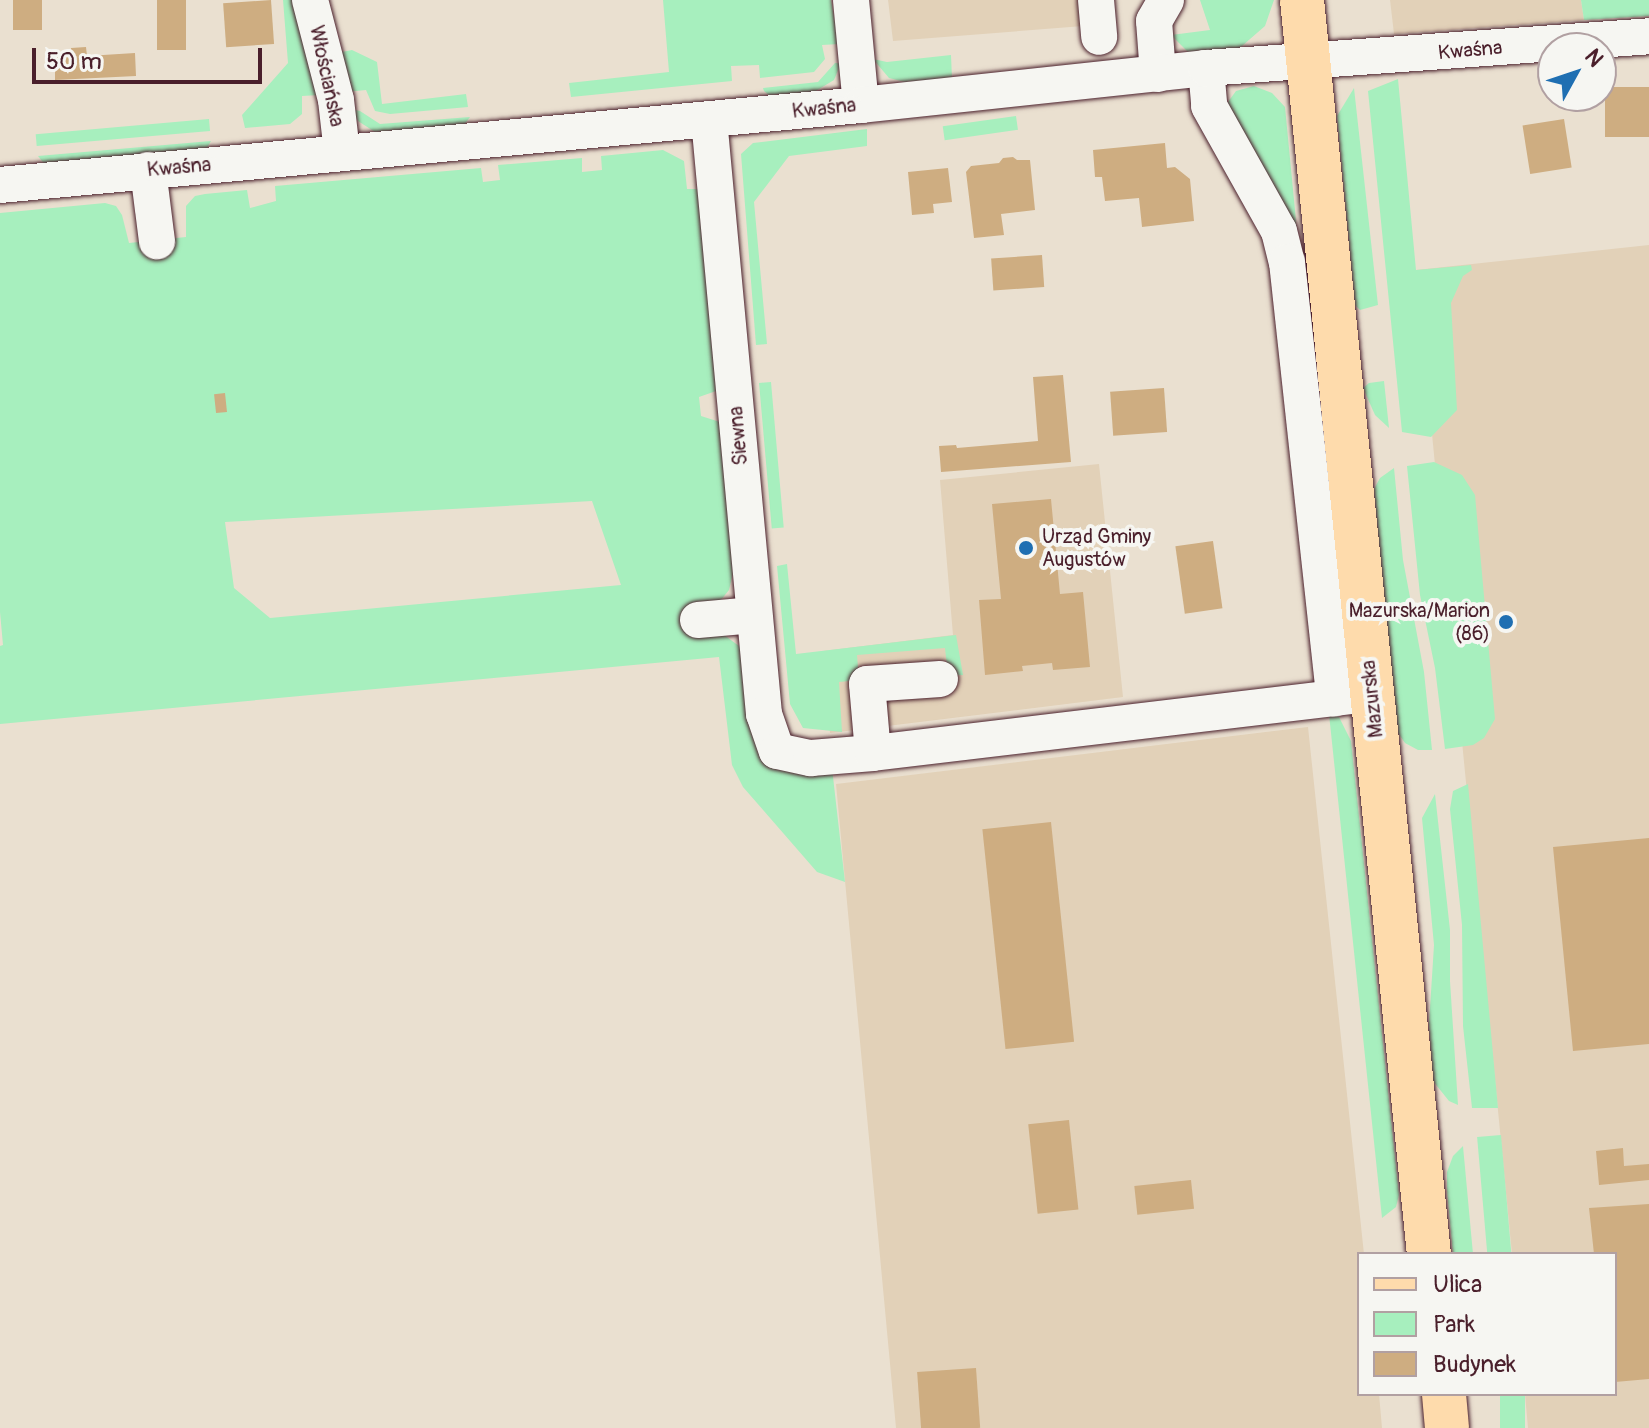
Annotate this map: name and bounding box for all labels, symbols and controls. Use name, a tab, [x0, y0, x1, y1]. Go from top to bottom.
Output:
street label: Włościańska	[305, 23, 349, 129]
scale bar	[36, 32, 266, 82]
north arrow	[1537, 32, 1617, 112]
street label: Kwaśna	[1437, 35, 1503, 65]
text: N	[1578, 43, 1609, 73]
text: 50 m	[46, 47, 102, 76]
street label: Kwaśna	[791, 93, 857, 123]
street label: Kwaśna	[146, 152, 212, 182]
street label: Siewna	[723, 405, 753, 467]
place label: Urząd Gminy Augustów	[1042, 524, 1151, 571]
marker: Urząd Gminy Augustów	[1017, 539, 1035, 557]
place label: Mazurska/Marion (86)	[1349, 598, 1490, 645]
marker: Mazurska/Marion (86)	[1497, 613, 1515, 631]
street label: Mazurska	[1356, 659, 1388, 739]
legend	[1357, 1252, 1617, 1396]
text: Ulica	[1433, 1270, 1482, 1299]
text: Park	[1433, 1310, 1475, 1339]
text: Budynek	[1433, 1350, 1516, 1379]

